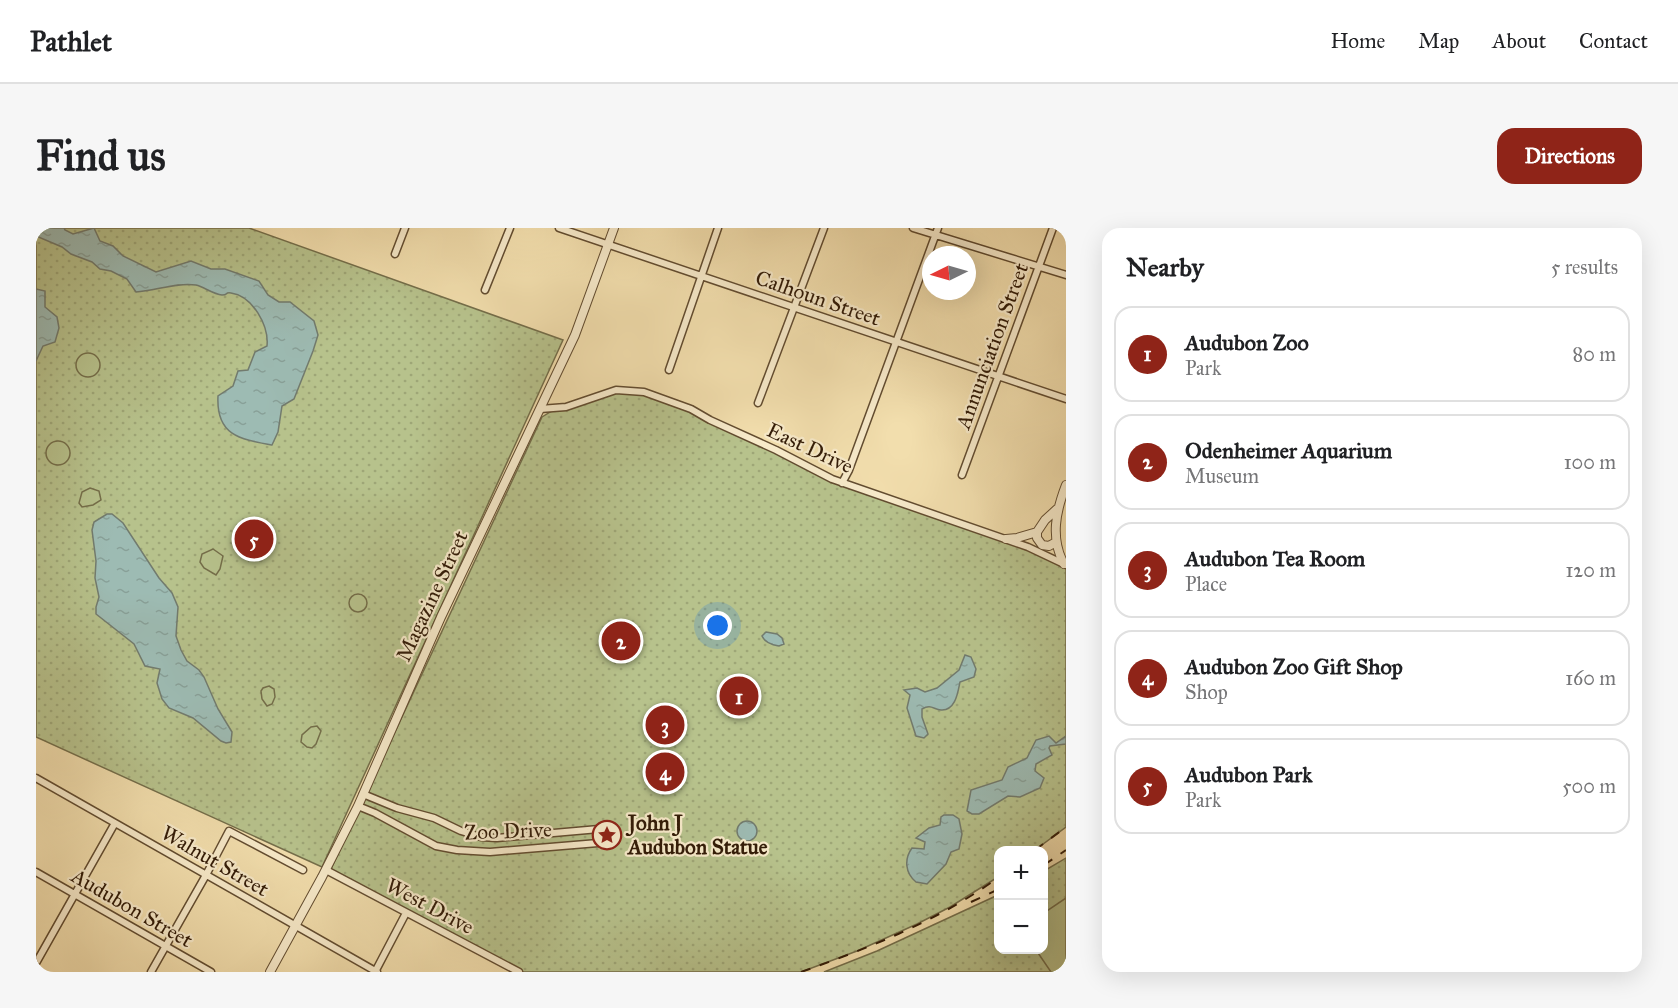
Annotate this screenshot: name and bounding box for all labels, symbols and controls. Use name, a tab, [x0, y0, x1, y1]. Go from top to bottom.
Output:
text: Pathlet	[30, 24, 112, 59]
text: Home	[1330, 28, 1385, 54]
text: Map	[1418, 28, 1459, 54]
text: About	[1492, 28, 1546, 54]
text: Contact	[1579, 28, 1648, 54]
button: Directions	[1497, 128, 1642, 184]
text: Find us	[36, 130, 166, 182]
north arrow	[922, 246, 976, 300]
text: Nearby	[1126, 251, 1204, 283]
text: 5 results	[1551, 255, 1618, 279]
street label: Annunciation Street	[950, 259, 1034, 433]
street label: Calhoun Street	[752, 264, 884, 332]
text: Audubon Zoo	[1185, 329, 1309, 356]
text: 1	[1144, 342, 1151, 366]
text: 80 m	[1573, 342, 1616, 366]
text: Park	[1185, 356, 1221, 380]
street label: East Drive	[763, 417, 857, 479]
text: Odenheimer Aquarium	[1185, 437, 1392, 464]
text: 2	[1143, 450, 1152, 474]
text: 100 m	[1564, 450, 1616, 474]
text: Museum	[1185, 464, 1259, 488]
pin: 5	[234, 516, 274, 562]
street label: Magazine Street	[390, 526, 474, 666]
text: Audubon Tea Room	[1185, 545, 1365, 572]
text: 3	[1144, 558, 1152, 582]
text: 120 m	[1565, 558, 1616, 582]
text: Place	[1185, 572, 1227, 596]
your location	[703, 611, 732, 640]
pin: 2	[602, 618, 640, 664]
text: Audubon Zoo Gift Shop	[1185, 653, 1403, 680]
text: 4	[1142, 666, 1153, 690]
text: 160 m	[1565, 666, 1616, 690]
pin: 1	[720, 674, 758, 718]
text: Shop	[1185, 680, 1228, 704]
pin: 3	[646, 702, 684, 748]
pin: 4	[646, 750, 684, 794]
text: Audubon Park	[1185, 761, 1312, 788]
text: 5	[1143, 774, 1152, 798]
text: 500 m	[1562, 774, 1616, 798]
text: Park	[1185, 788, 1221, 812]
place label: John J Audubon Statue	[625, 810, 768, 860]
street label: Zoo Drive	[464, 816, 553, 846]
place icon: John J Audubon Statue	[591, 819, 623, 851]
street label: Walnut Street	[157, 820, 274, 903]
map controls	[994, 846, 1048, 954]
button: +	[994, 846, 1048, 900]
street label: Audubon Street	[66, 862, 198, 953]
street label: West Drive	[382, 872, 479, 940]
button: −	[994, 900, 1048, 954]

